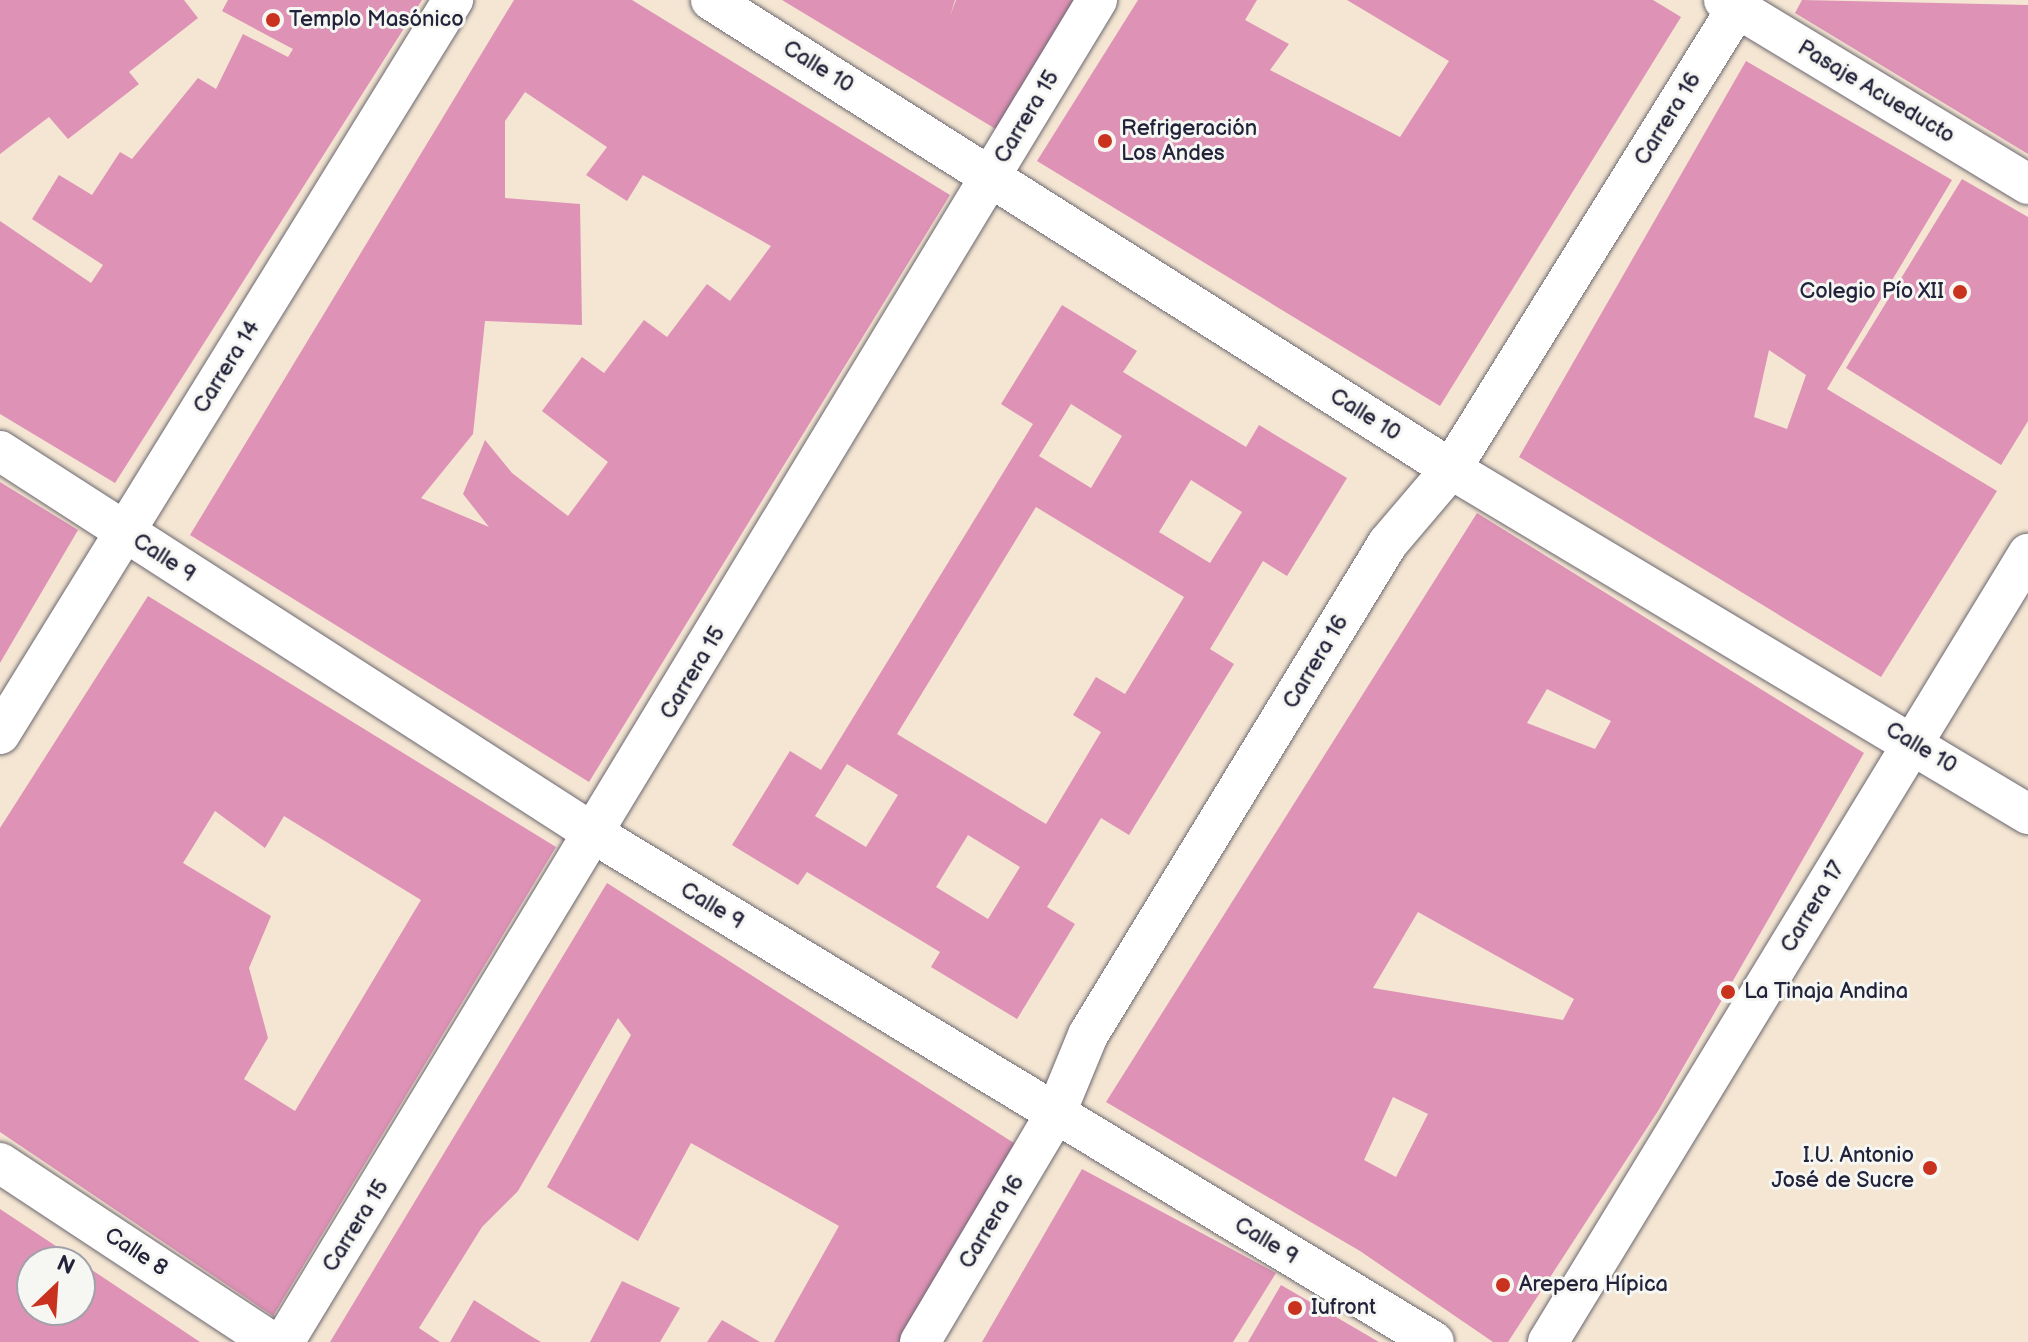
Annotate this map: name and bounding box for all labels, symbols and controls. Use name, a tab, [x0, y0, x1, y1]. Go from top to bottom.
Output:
place label: Templo Masónico	[289, 7, 464, 33]
marker: Templo Masónico	[264, 11, 282, 29]
street label: Calle 10	[778, 35, 858, 99]
street label: Pasaje Acueducto	[1793, 35, 1959, 149]
street label: Carrera 15	[989, 66, 1065, 168]
street label: Carrera 16	[1629, 68, 1707, 170]
place label: Refrigeración Los Andes	[1121, 115, 1257, 166]
marker: Refrigeración Los Andes	[1096, 132, 1114, 150]
place label: Colegio Pío XII	[1798, 279, 1944, 305]
marker: Colegio Pío XII	[1951, 283, 1969, 301]
street label: Carrera 14	[188, 316, 266, 418]
street label: Calle 10	[1325, 383, 1405, 447]
street label: Calle 9	[128, 528, 200, 588]
street label: Carrera 16	[1278, 610, 1354, 714]
street label: Carrera 15	[655, 622, 731, 724]
street label: Calle 10	[1881, 717, 1961, 779]
street label: Carrera 17	[1775, 857, 1851, 957]
street label: Calle 9	[675, 877, 749, 935]
place label: La Tinaja Andina	[1744, 979, 1909, 1005]
marker: La Tinaja Andina	[1719, 983, 1737, 1001]
place label: I.U. Antonio José de Sucre	[1771, 1142, 1914, 1194]
marker: I.U. Antonio José de Sucre	[1921, 1159, 1939, 1177]
street label: Carrera 16	[954, 1170, 1030, 1274]
street label: Carrera 15	[317, 1175, 395, 1277]
street label: Calle 9	[1229, 1212, 1303, 1270]
street label: Calle 8	[100, 1222, 172, 1282]
north arrow	[16, 1246, 96, 1326]
text: N	[52, 1250, 79, 1281]
place label: Arepera Hípica	[1519, 1272, 1668, 1298]
marker: Arepera Hípica	[1494, 1276, 1512, 1294]
place label: Iufront	[1311, 1295, 1376, 1321]
marker: Iufront	[1286, 1299, 1304, 1317]

